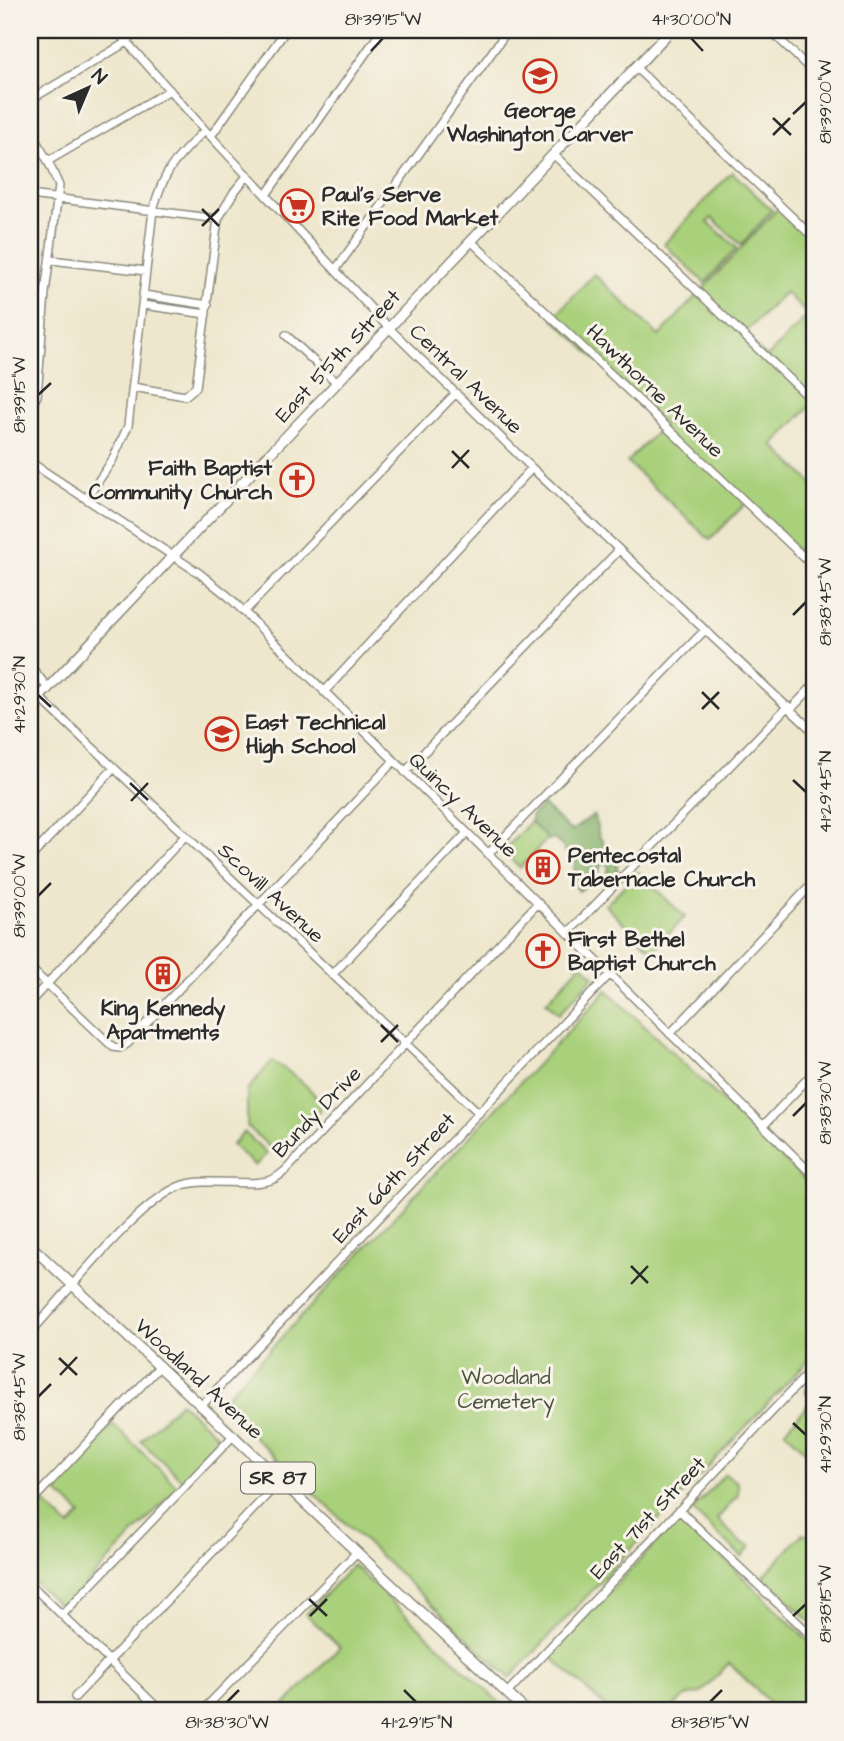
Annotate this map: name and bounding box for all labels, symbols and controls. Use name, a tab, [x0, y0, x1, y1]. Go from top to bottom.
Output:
text: 81°39'15"W	[345, 7, 421, 32]
text: 41°30'00"N	[651, 7, 731, 32]
north arrow	[52, 52, 122, 122]
school or university icon: George Washington Carver	[521, 57, 559, 95]
text: 81°39'00"W	[813, 60, 838, 144]
text: N	[85, 63, 112, 91]
place label: George Washington Carver	[446, 96, 633, 151]
place label: Paul's Serve Rite Food Market	[322, 180, 499, 233]
supermarket icon: Paul's Serve Rite Food Market	[278, 187, 316, 225]
street label: East 55th Street	[269, 283, 408, 429]
street label: Central Avenue	[403, 317, 529, 441]
street label: Hawthorne Avenue	[580, 318, 730, 464]
text: 81°39'15"W	[7, 357, 32, 433]
place label: Faith Baptist Community Church	[89, 454, 273, 510]
church icon: Faith Baptist Community Church	[278, 461, 316, 499]
text: 81°38'45"W	[813, 558, 838, 646]
text: 41°29'30"N	[7, 656, 32, 734]
place label: East Technical High School	[246, 708, 386, 763]
school or university icon: East Technical High School	[203, 715, 241, 753]
street label: Quincy Avenue	[401, 746, 524, 866]
text: 41°29'45"N	[813, 751, 838, 833]
street label: Scovill Avenue	[211, 836, 331, 950]
place label: Pentecostal Tabernacle Church	[567, 841, 756, 894]
building icon: Pentecostal Tabernacle Church	[524, 848, 562, 886]
text: 81°39'00"W	[7, 854, 32, 938]
place label: First Bethel Baptist Church	[568, 925, 716, 979]
church icon: First Bethel Baptist Church	[524, 932, 562, 970]
building icon: King Kennedy Apartments	[144, 955, 182, 993]
place label: King Kennedy Apartments	[101, 994, 226, 1048]
street label: Bundy Drive	[266, 1060, 370, 1166]
text: 81°38'30"W	[813, 1061, 838, 1145]
street label: East 66th Street	[326, 1106, 463, 1250]
street label: Woodland Avenue	[128, 1312, 270, 1446]
text: 81°38'45"W	[7, 1353, 32, 1441]
park label: Woodland Cemetery	[458, 1363, 555, 1418]
text: 41°29'30"N	[813, 1396, 838, 1474]
street label: East 71st Street	[583, 1450, 713, 1586]
road number: SR 87	[241, 1462, 315, 1494]
text: 81°38'15"W	[813, 1565, 838, 1643]
text: 81°38'30"W	[185, 1710, 269, 1735]
text: 41°29'15"N	[380, 1710, 452, 1735]
text: 81°38'15"W	[671, 1710, 749, 1735]

